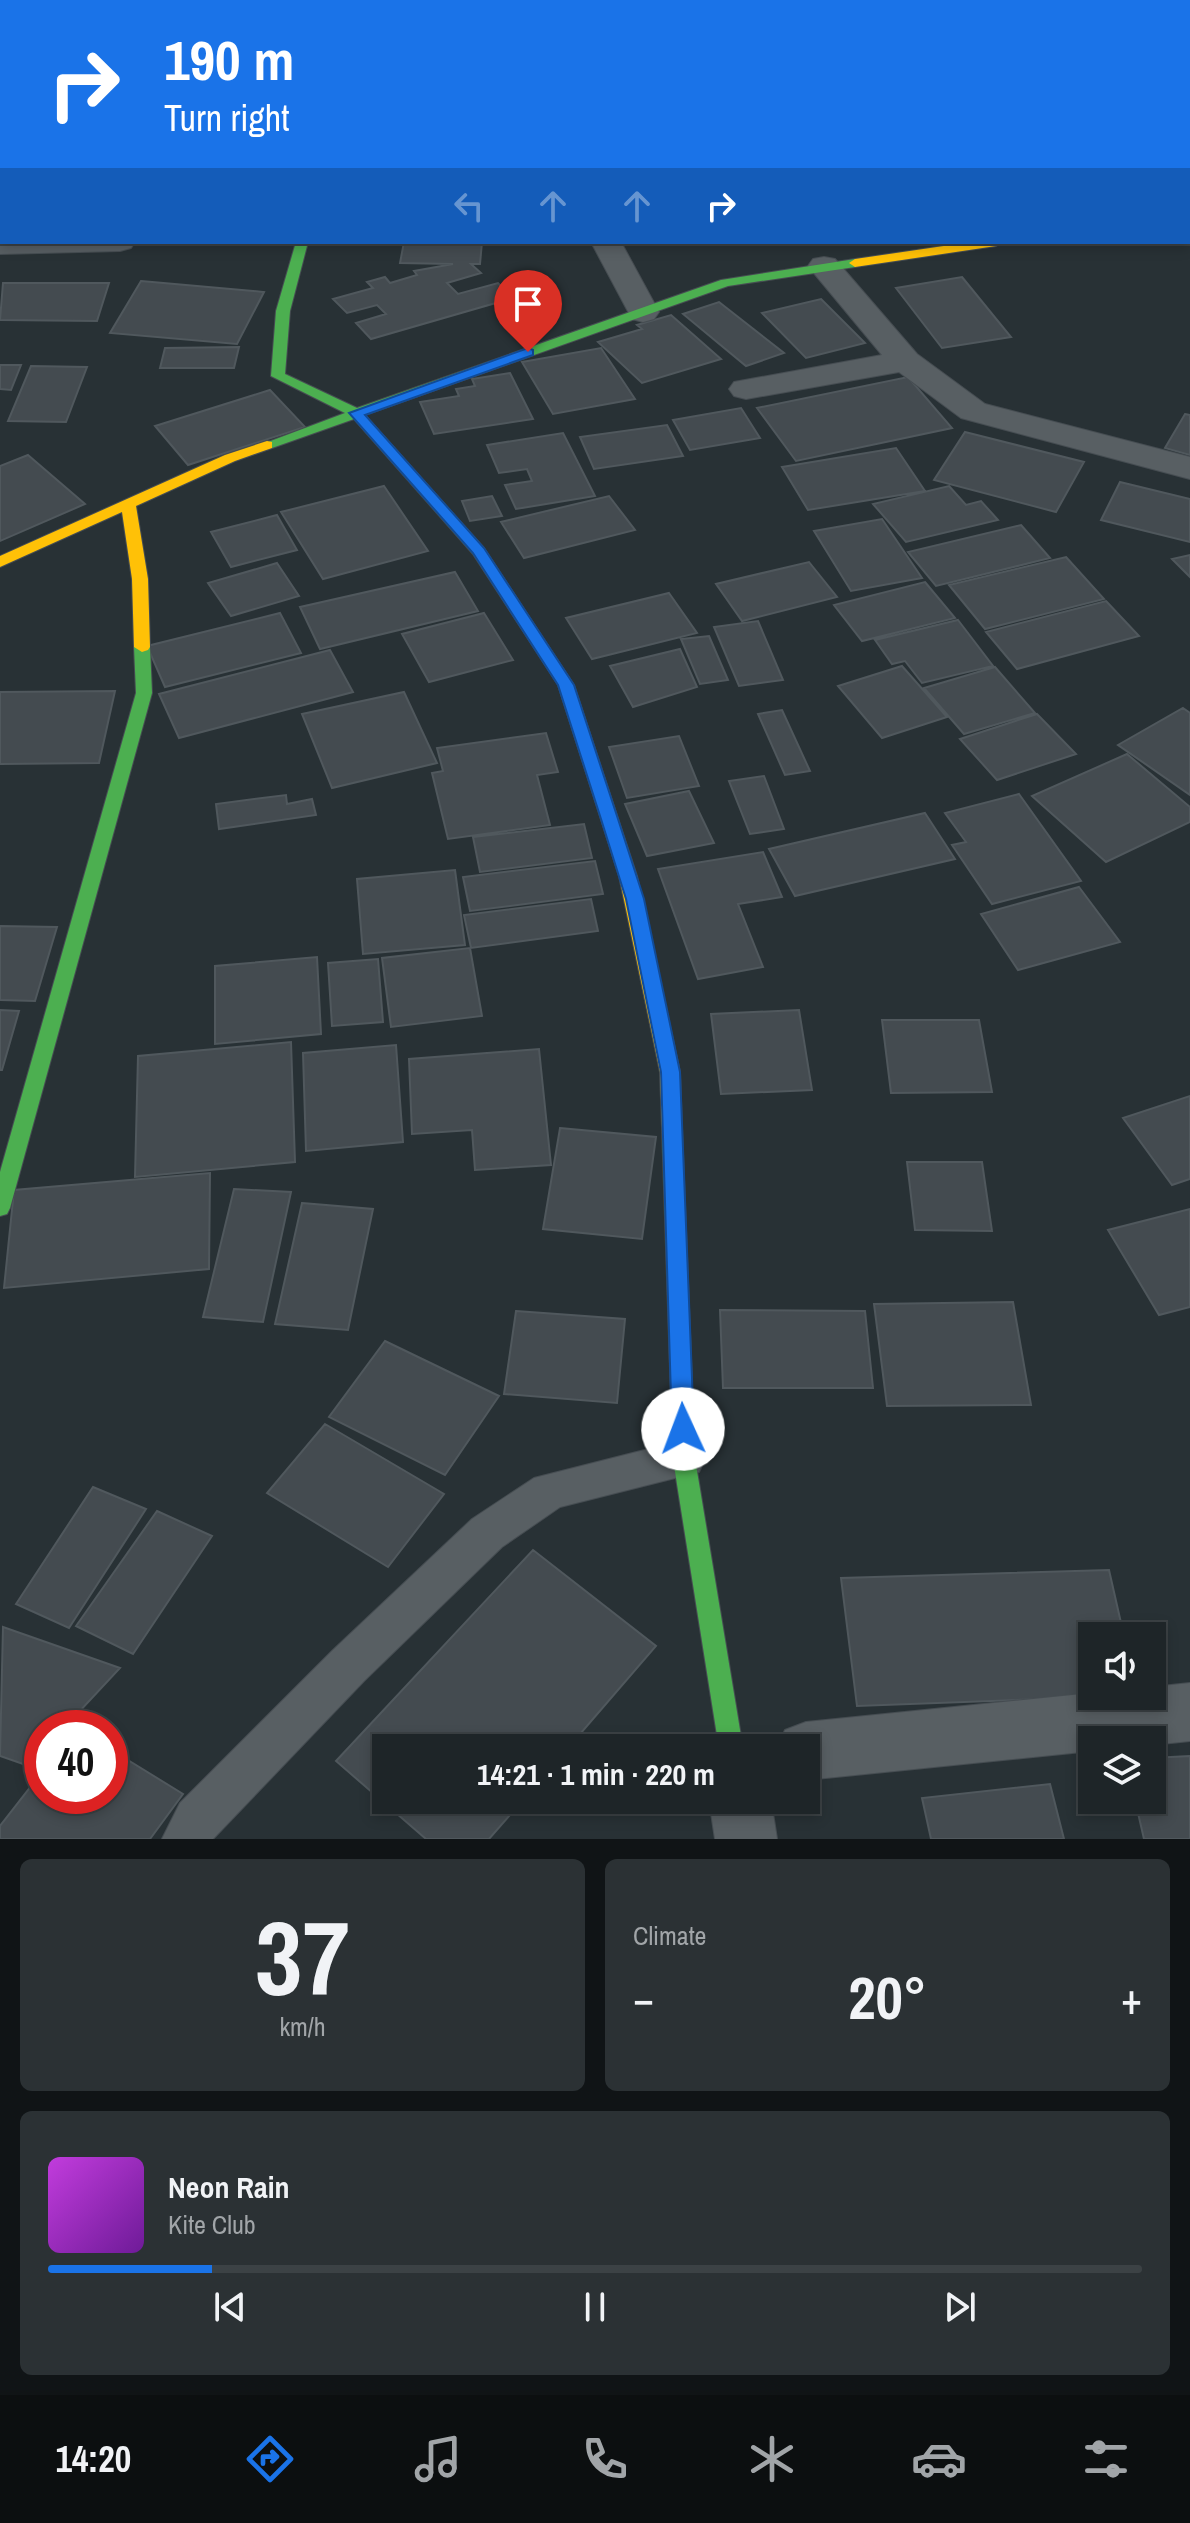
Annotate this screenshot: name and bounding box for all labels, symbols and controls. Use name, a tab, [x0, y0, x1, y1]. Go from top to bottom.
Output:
text: 190 m	[164, 22, 294, 97]
icon: right	[32, 32, 136, 136]
text: Turn right	[164, 94, 289, 142]
icon: left	[447, 184, 491, 228]
icon: ahead	[531, 184, 575, 228]
icon: ahead	[615, 184, 659, 228]
icon: right	[699, 184, 743, 228]
pin	[494, 270, 562, 352]
icon: arrive	[506, 282, 550, 326]
position arrow	[641, 1387, 725, 1471]
map controls	[1078, 1622, 1166, 1814]
button: sound	[1078, 1622, 1166, 1710]
speed limit sign: 40	[24, 1710, 128, 1814]
button: layers	[1078, 1726, 1166, 1814]
text: 14:21 · 1 min · 220 m	[477, 1754, 715, 1794]
text: 37	[255, 1887, 350, 2027]
text: Climate	[633, 1918, 706, 1953]
text: 20°	[848, 1957, 927, 2038]
text: −	[633, 1968, 654, 2028]
text: +	[1121, 1968, 1142, 2028]
text: km/h	[279, 2009, 326, 2044]
text: Neon Rain	[168, 2167, 290, 2207]
text: Kite Club	[168, 2207, 256, 2242]
icon: previous	[208, 2285, 252, 2329]
icon: pause	[573, 2285, 617, 2329]
icon: next	[938, 2285, 982, 2329]
icon: directions	[242, 2431, 298, 2487]
icon: music	[410, 2431, 466, 2487]
icon: phone	[577, 2431, 633, 2487]
icon: climate	[744, 2431, 800, 2487]
icon: car	[911, 2431, 967, 2487]
icon: filters	[1078, 2431, 1134, 2487]
text: 14:20	[56, 2435, 131, 2483]

